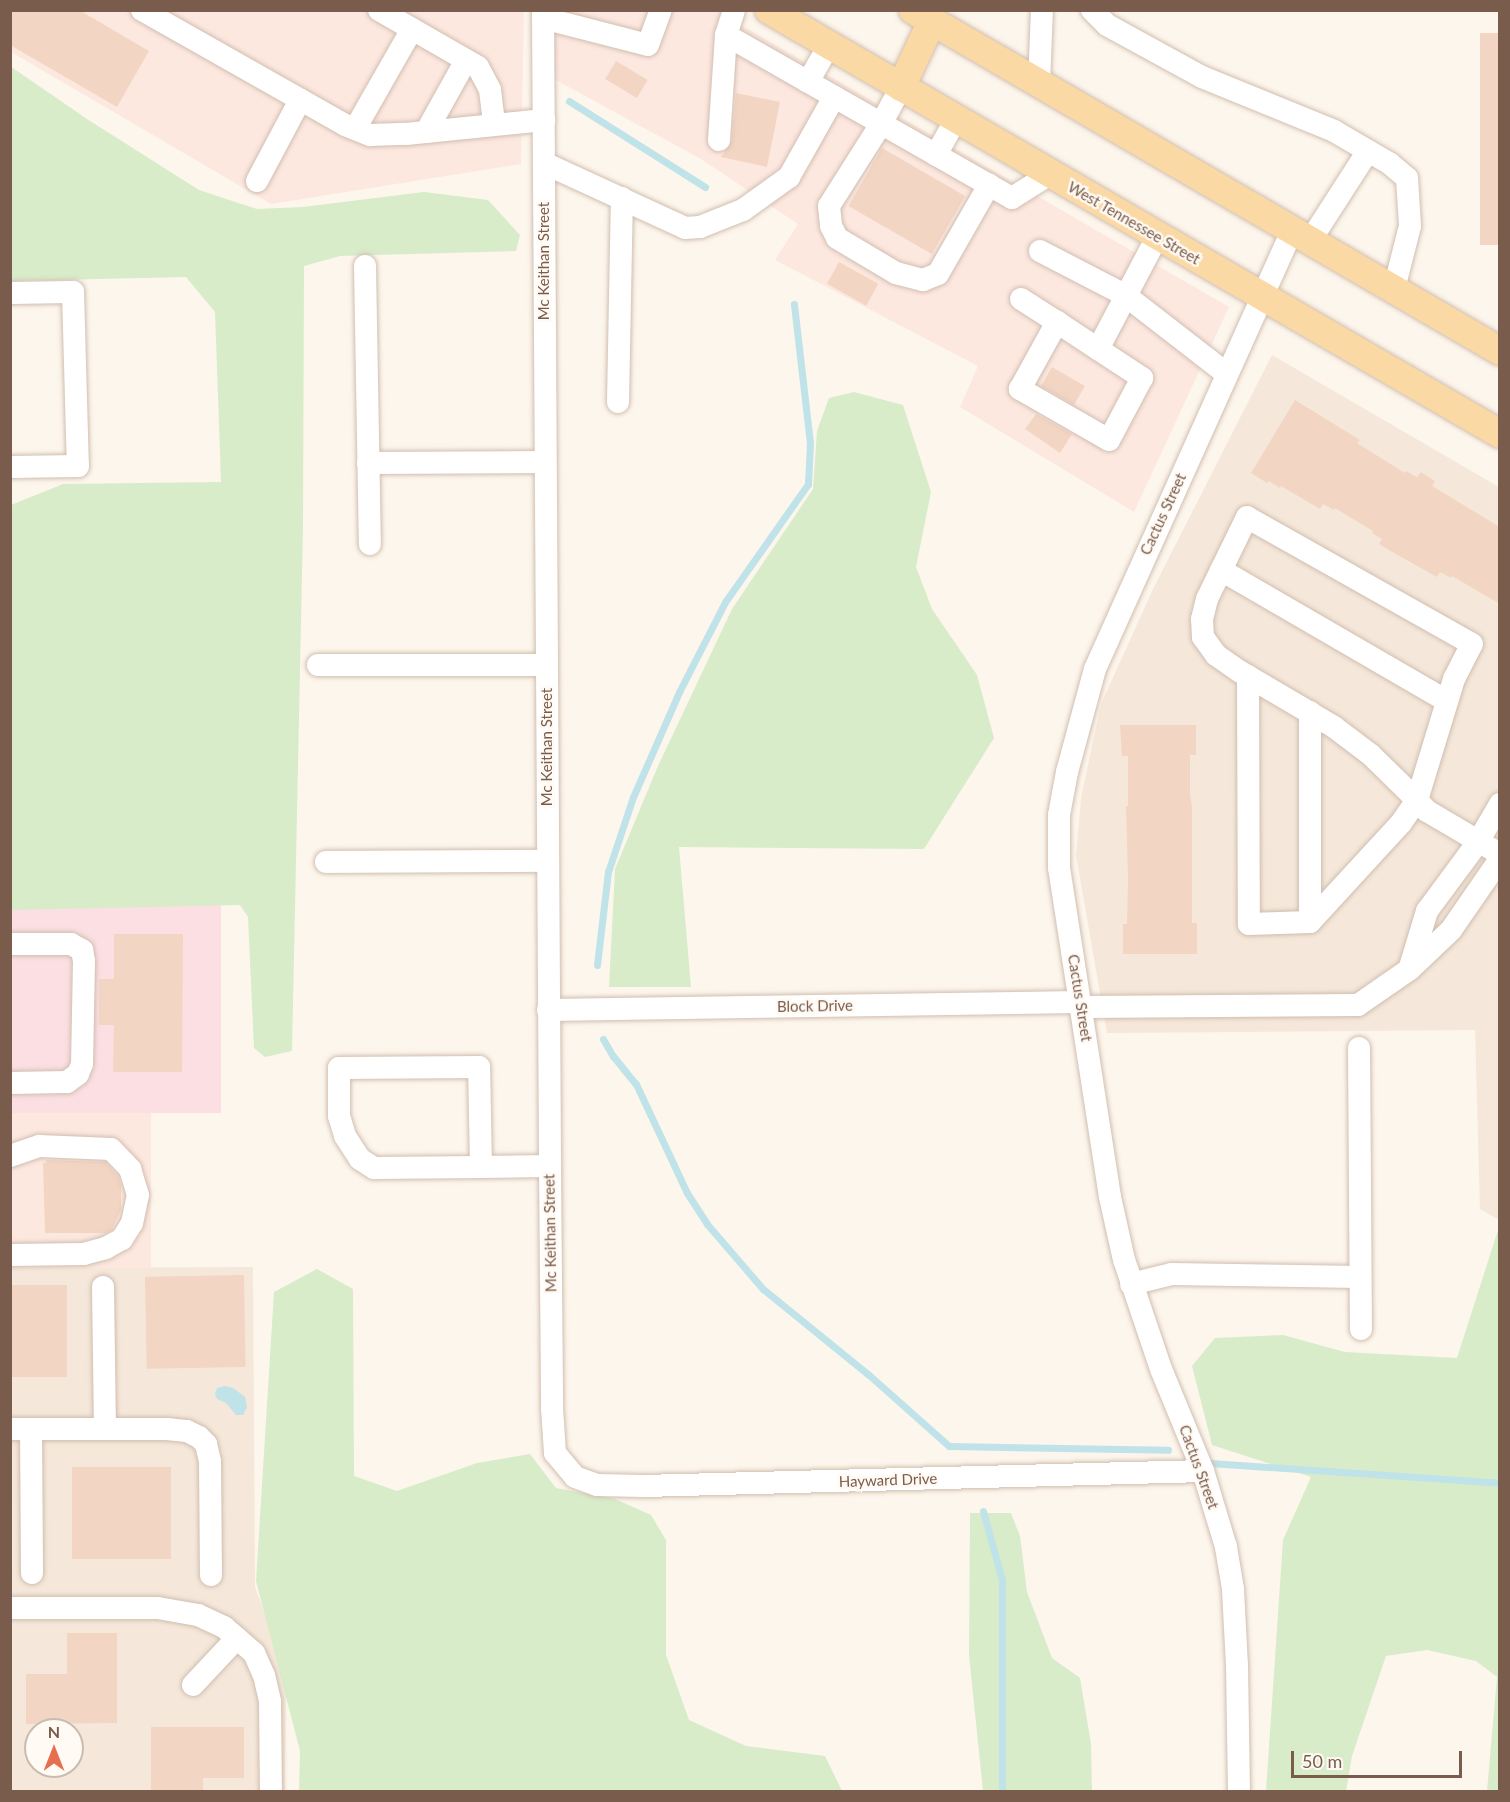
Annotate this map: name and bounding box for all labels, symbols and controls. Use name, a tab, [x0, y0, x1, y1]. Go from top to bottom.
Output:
street label: West Tennessee Street	[1065, 178, 1203, 268]
street label: Mc Keithan Street	[535, 202, 553, 320]
street label: Cactus Street	[1136, 470, 1190, 558]
street label: Mc Keithan Street	[538, 688, 556, 806]
street label: Cactus Street	[1064, 953, 1096, 1043]
street label: Block Drive	[777, 996, 853, 1016]
street label: Mc Keithan Street	[540, 1174, 560, 1292]
street label: Cactus Street	[1175, 1422, 1223, 1512]
street label: Hayward Drive	[838, 1469, 938, 1491]
north arrow	[24, 1718, 84, 1778]
text: N	[48, 1722, 60, 1741]
scale bar	[1294, 1739, 1465, 1777]
text: 50 m	[1302, 1750, 1342, 1772]

